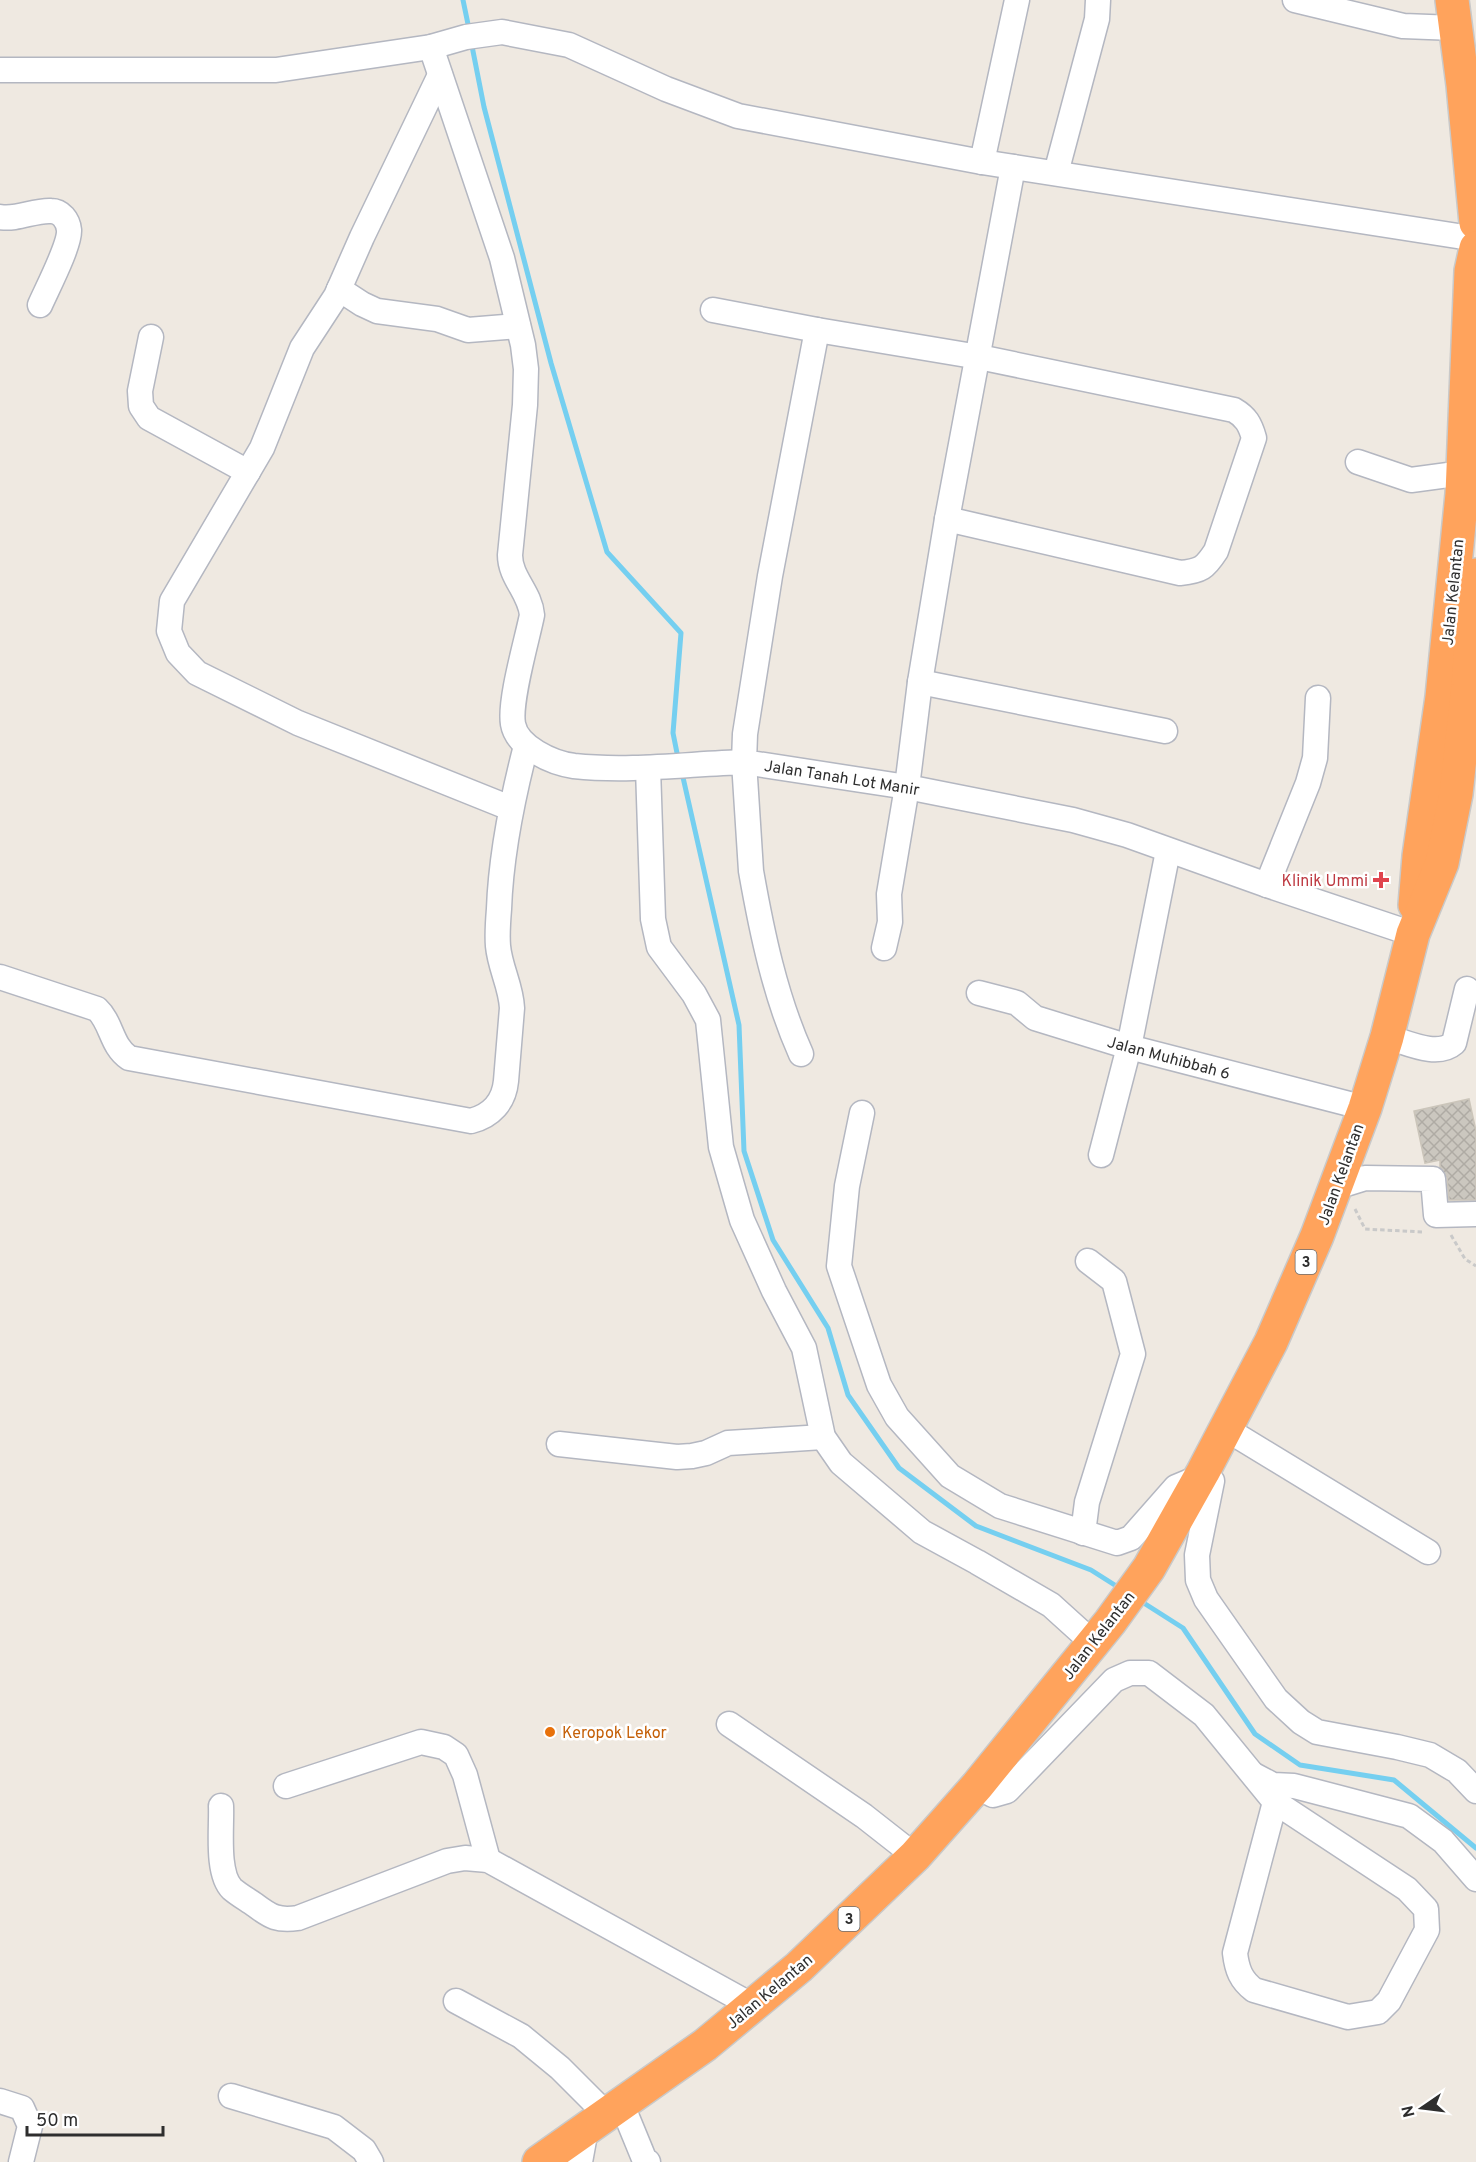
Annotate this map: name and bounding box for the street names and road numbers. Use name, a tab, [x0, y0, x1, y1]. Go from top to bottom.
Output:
street label: Jalan Kelantan	[1438, 538, 1470, 646]
street label: Jalan Tanah Lot Manir	[763, 757, 921, 801]
street label: Jalan Muhibbah 6	[1105, 1033, 1232, 1085]
street label: Jalan Kelantan	[1314, 1121, 1370, 1228]
road number: 3	[1296, 1250, 1316, 1274]
street label: Jalan Kelantan	[1059, 1588, 1140, 1684]
road number: 3	[838, 1907, 860, 1931]
street label: Jalan Kelantan	[723, 1951, 818, 2034]

